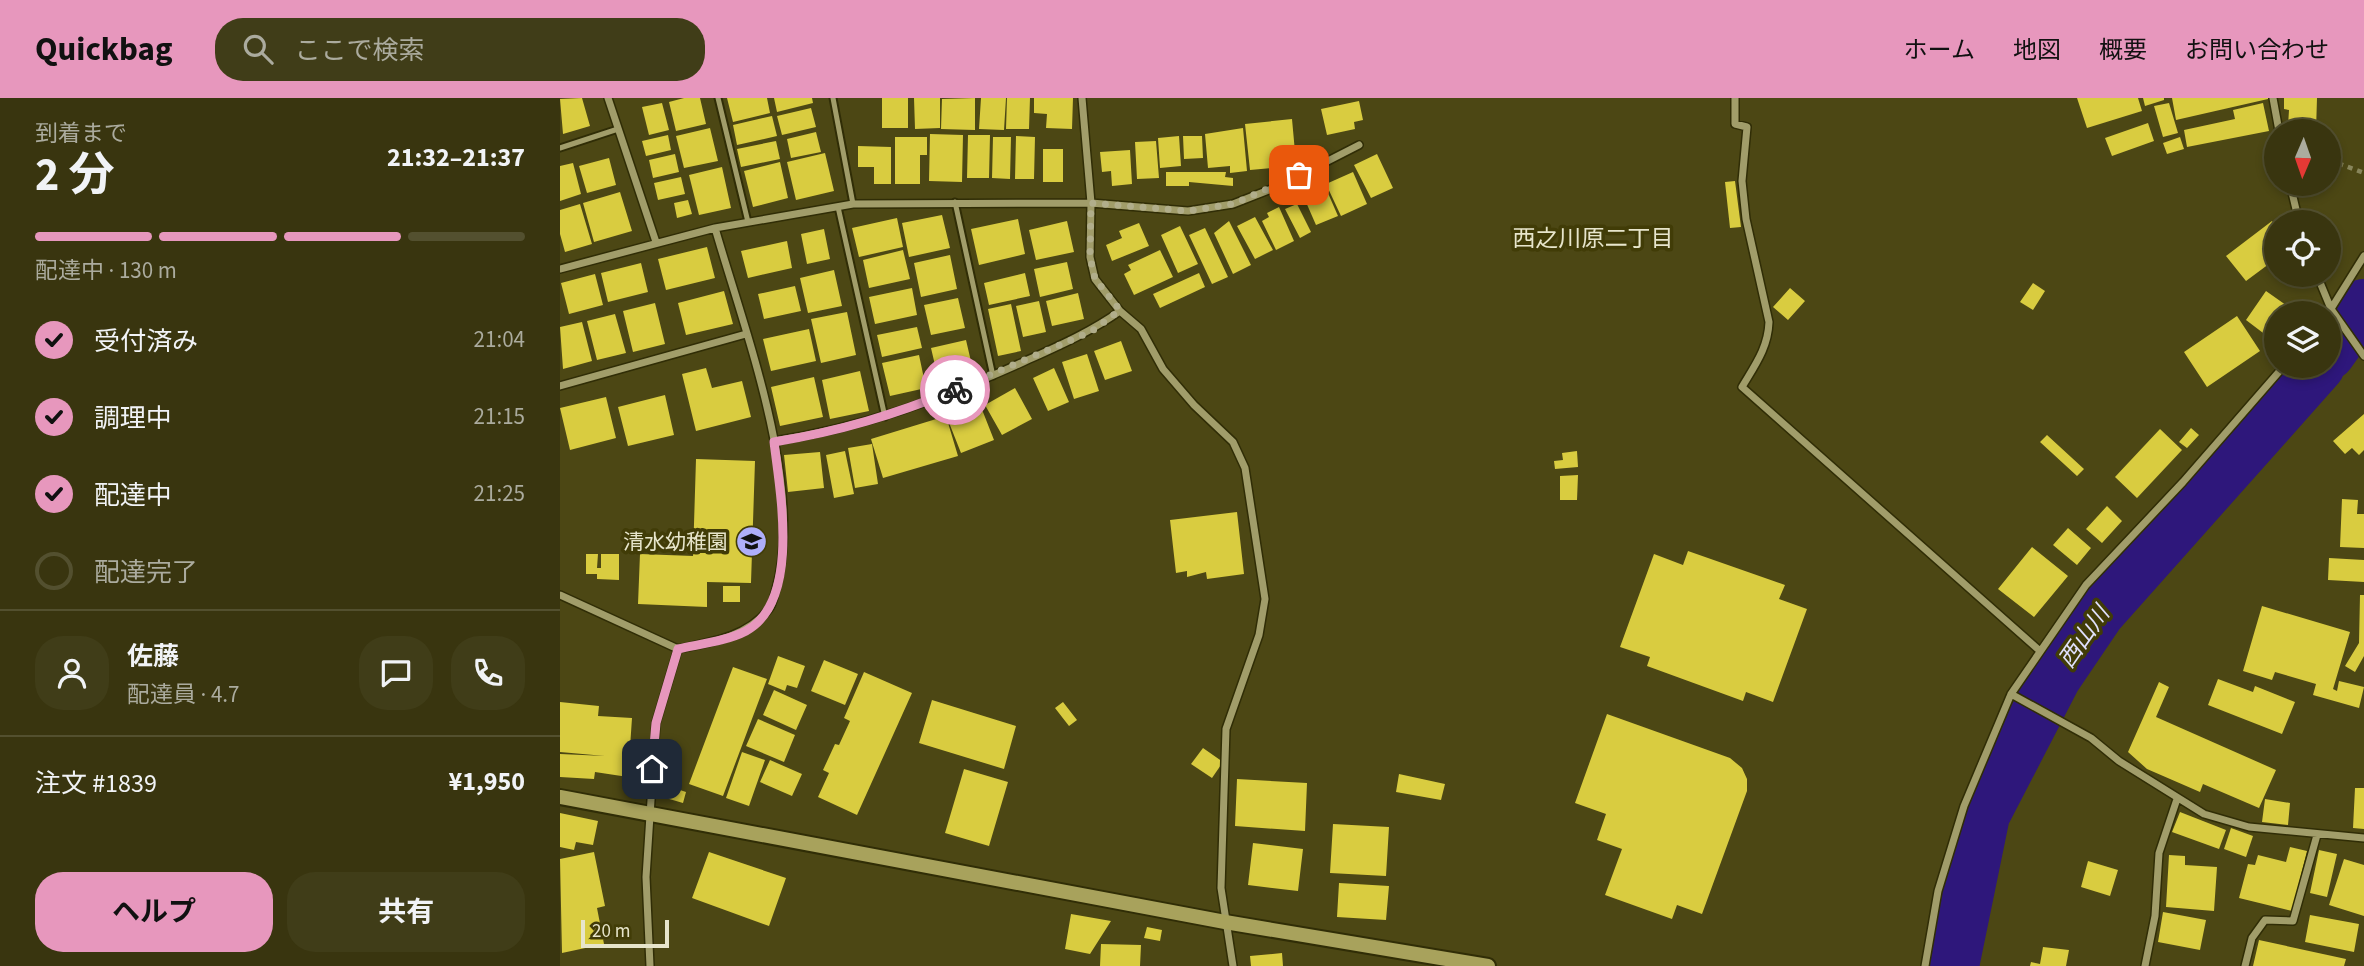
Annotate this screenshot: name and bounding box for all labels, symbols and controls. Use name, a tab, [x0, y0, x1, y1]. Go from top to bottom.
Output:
search box	[215, 18, 705, 81]
text: Quickbag	[35, 26, 173, 73]
icon: search	[239, 30, 277, 68]
text: ここで検索	[295, 32, 425, 69]
text: ホーム	[1904, 33, 1975, 68]
text: 地図	[2013, 33, 2061, 68]
text: 概要	[2099, 33, 2147, 68]
text: お問い合わせ	[2185, 33, 2329, 68]
text: 到着まで	[35, 117, 127, 150]
north arrow	[2264, 119, 2342, 196]
map controls	[2264, 119, 2341, 378]
text: 21:32–21:37	[387, 139, 525, 176]
text: 2 分	[35, 143, 115, 208]
pin	[1269, 145, 1329, 205]
icon: bag	[1280, 156, 1318, 194]
button: locate	[2264, 210, 2341, 287]
district label: 西之川原二丁目	[1513, 222, 1674, 255]
text: 配達中 · 130 m	[35, 254, 177, 287]
button: layers	[2264, 301, 2341, 378]
icon: check	[35, 321, 73, 359]
text: 受付済み	[94, 323, 198, 360]
text: 21:04	[474, 323, 525, 356]
courier	[920, 355, 990, 425]
icon: bike	[936, 371, 974, 409]
icon: check	[35, 398, 73, 436]
text: 調理中	[94, 400, 172, 437]
text: 21:15	[474, 400, 525, 433]
icon: check	[35, 475, 73, 513]
text: 配達中	[94, 477, 172, 514]
text: 21:25	[474, 477, 525, 510]
school or university icon: 清水幼稚園	[734, 525, 768, 559]
place label: 清水幼稚園	[623, 527, 728, 557]
text: 配達完了	[94, 554, 198, 591]
water label: 西山川	[2051, 597, 2119, 675]
button: person	[35, 636, 109, 710]
button: chat	[359, 636, 433, 710]
button: phone	[451, 636, 525, 710]
text: 佐藤	[127, 638, 179, 675]
text: 配達員 · 4.7	[127, 678, 240, 711]
pin	[622, 739, 682, 799]
icon: home	[633, 750, 671, 788]
text: ¥1,950	[449, 763, 525, 800]
text: 注文 #1839	[35, 765, 157, 802]
button: ヘルプ	[35, 872, 273, 952]
button: 共有	[287, 872, 525, 952]
scale bar	[581, 917, 668, 949]
text: 20 m	[592, 918, 630, 945]

